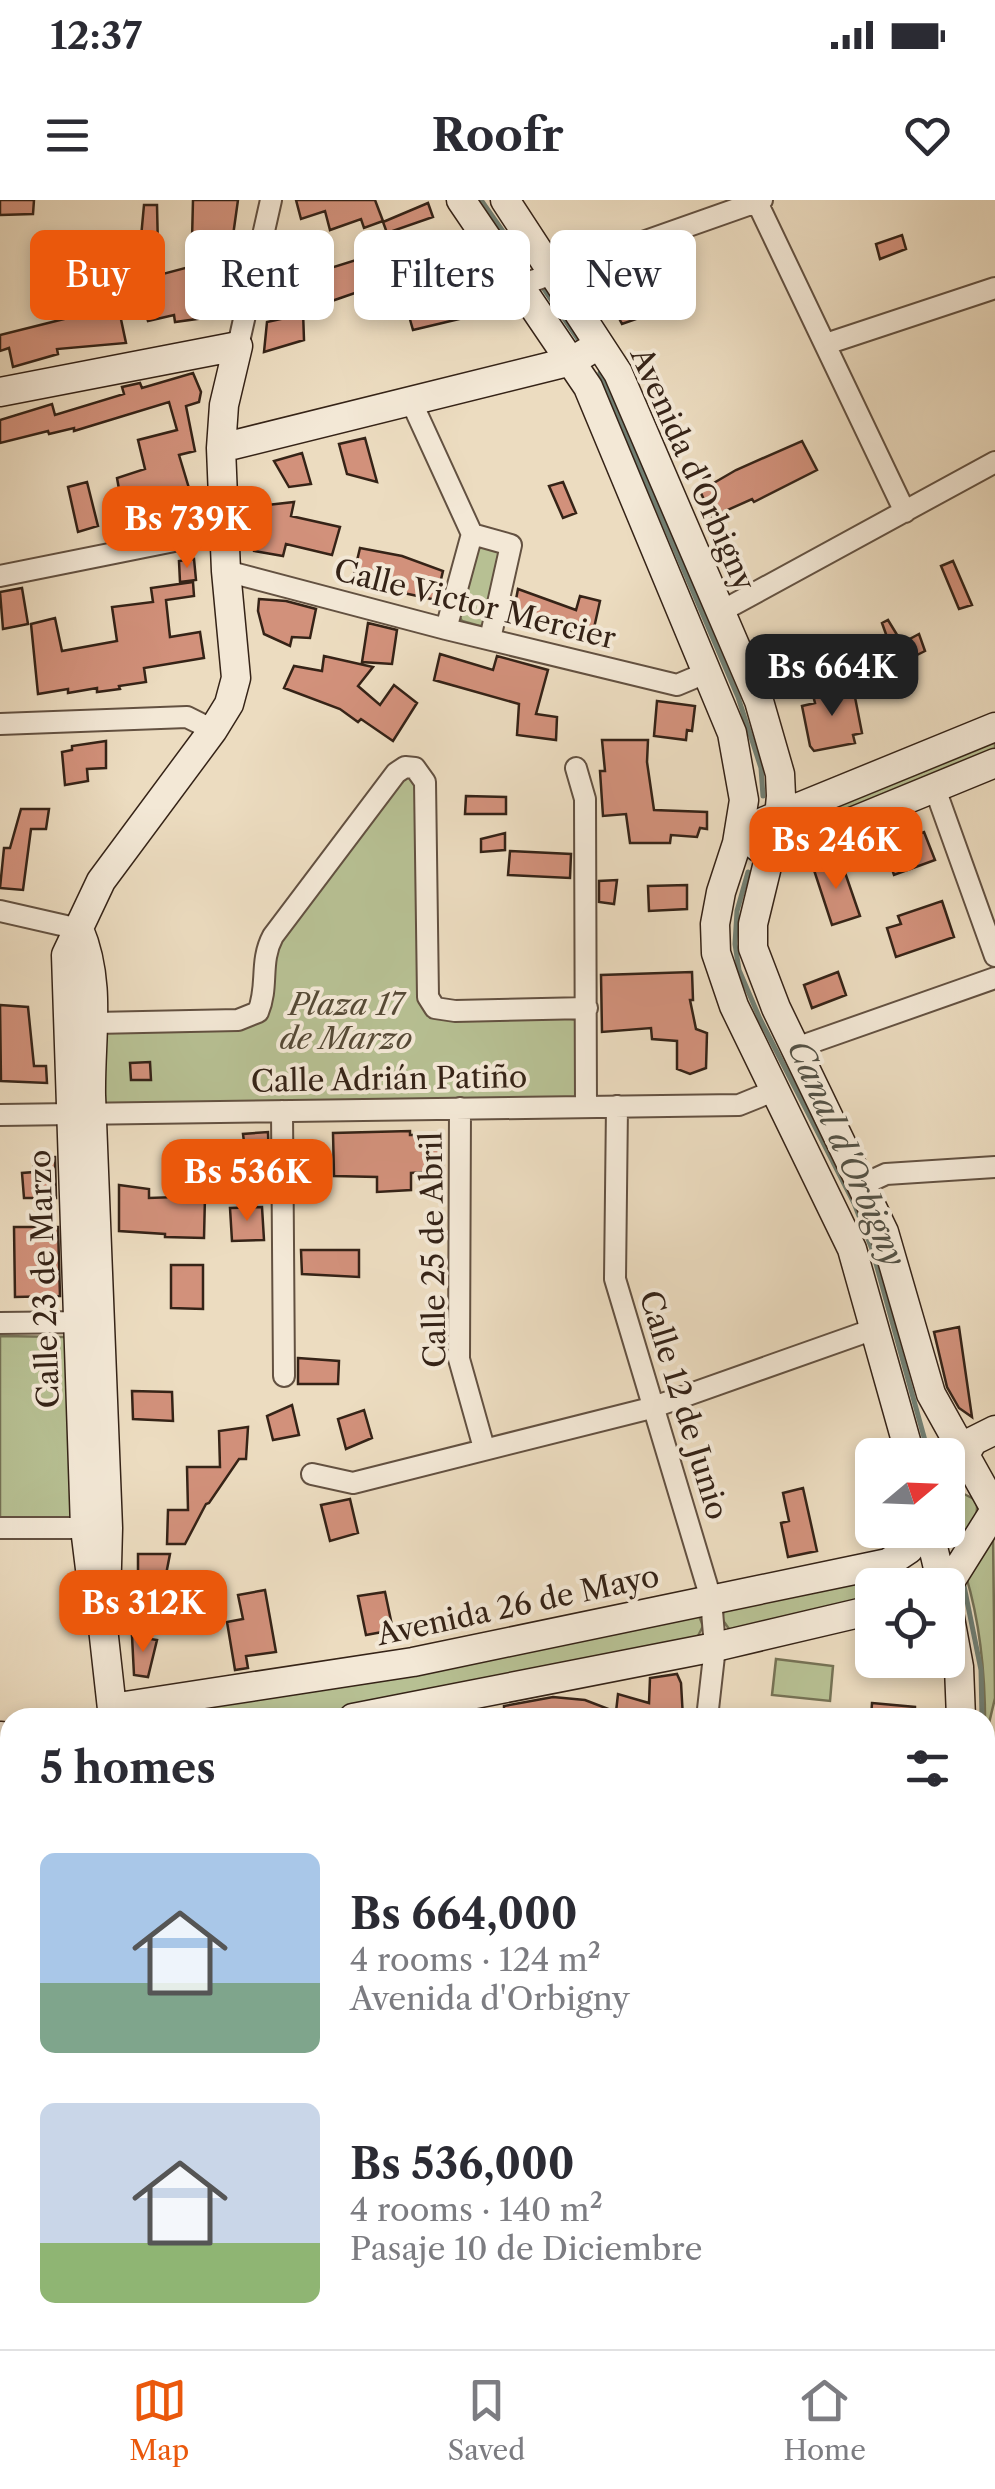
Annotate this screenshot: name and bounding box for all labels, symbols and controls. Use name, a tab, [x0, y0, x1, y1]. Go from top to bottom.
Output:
text: 12:37	[50, 12, 142, 59]
text: Roofr	[431, 107, 564, 163]
icon: menu	[40, 108, 95, 163]
icon: heart	[900, 108, 955, 163]
chip: Buy	[30, 230, 165, 320]
chip: Rent	[185, 230, 334, 320]
chip: Filters	[354, 230, 530, 320]
chip: New	[550, 230, 696, 320]
street label: Avenida d'Orbigny	[622, 341, 763, 597]
pin: Bs 739K	[95, 486, 279, 571]
text: Bs 739K	[124, 499, 250, 538]
street label: Calle Victor Mercier	[330, 551, 620, 657]
pin: Bs 664K	[740, 634, 924, 719]
text: Bs 664K	[767, 647, 897, 686]
pin: Bs 246K	[744, 807, 928, 892]
text: Bs 246K	[771, 820, 901, 859]
park label: Plaza 17 de Marzo	[280, 986, 412, 1057]
water label: Canal d'Orbigny	[780, 1034, 914, 1272]
street label: Calle Adrián Patiño	[250, 1058, 528, 1100]
street label: Calle 25 de Abril	[412, 1132, 454, 1368]
pin: Bs 536K	[155, 1139, 339, 1224]
street label: Calle 23 de Marzo	[21, 1149, 67, 1409]
text: Bs 536K	[183, 1152, 311, 1191]
street label: Calle 12 de Junio	[632, 1286, 736, 1524]
north arrow	[855, 1438, 965, 1548]
map controls	[855, 1438, 965, 1678]
street label: Avenida 26 de Mayo	[373, 1557, 662, 1653]
button: locate	[855, 1568, 965, 1678]
pin: Bs 312K	[51, 1570, 235, 1655]
text: Bs 312K	[81, 1583, 205, 1622]
icon: filters	[900, 1741, 955, 1796]
text: 5 homes	[40, 1742, 216, 1794]
text: Bs 664,000	[350, 1888, 578, 1940]
icon: home	[120, 1893, 240, 2013]
text: 4 rooms · 124 m²	[350, 1940, 601, 1979]
text: Avenida d'Orbigny	[350, 1979, 630, 2018]
text: Bs 536,000	[350, 2138, 575, 2190]
icon: home	[120, 2143, 240, 2263]
text: 4 rooms · 140 m²	[350, 2190, 603, 2229]
text: Pasaje 10 de Diciembre	[350, 2229, 702, 2268]
tab: Map	[129, 2373, 189, 2467]
tab: Saved	[448, 2373, 525, 2467]
tab: Home	[784, 2373, 866, 2467]

